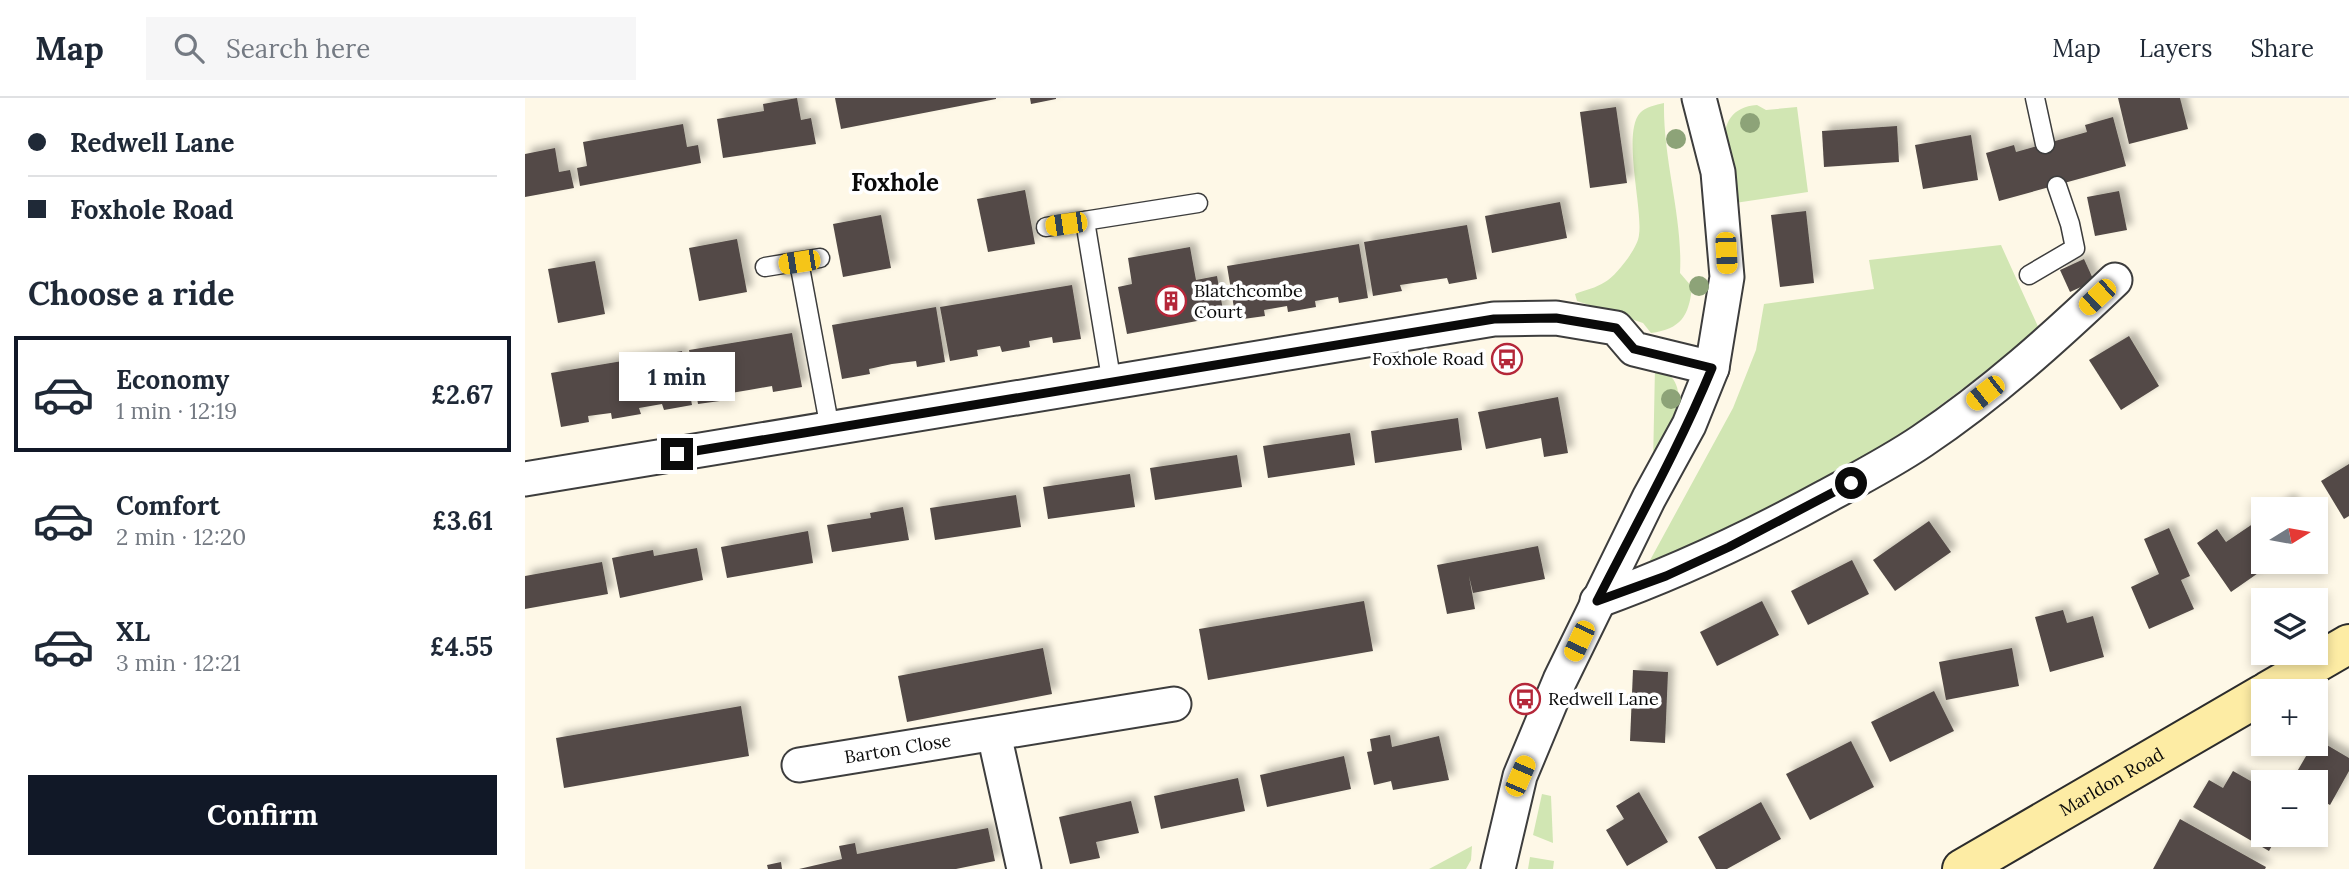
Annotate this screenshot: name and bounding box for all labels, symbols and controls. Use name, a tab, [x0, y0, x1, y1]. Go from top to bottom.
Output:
search box	[146, 17, 636, 80]
text: Map	[35, 27, 104, 69]
icon: search	[170, 29, 208, 67]
text: Search here	[226, 32, 370, 65]
text: Map	[2052, 33, 2101, 64]
text: Layers	[2139, 33, 2212, 64]
text: Share	[2250, 33, 2314, 64]
text: Redwell Lane	[70, 126, 235, 159]
district label: Foxhole	[851, 167, 939, 198]
text: Foxhole Road	[70, 193, 234, 226]
car	[1044, 211, 1089, 237]
car	[1715, 231, 1738, 275]
car	[777, 248, 822, 276]
text: Choose a ride	[28, 273, 235, 314]
car	[2075, 275, 2120, 319]
place label: Blatchcombe Court	[1194, 279, 1303, 323]
building icon: Blatchcombe Court	[1154, 284, 1188, 318]
bus stop icon: Foxhole Road	[1490, 342, 1524, 376]
place label: Foxhole Road	[1372, 347, 1484, 370]
callout: 1 min	[619, 352, 735, 402]
text: 1 min	[648, 362, 706, 391]
icon: car	[32, 363, 95, 426]
text: Economy	[116, 363, 229, 396]
car	[1962, 372, 2009, 414]
text: £2.67	[431, 378, 493, 411]
text: 1 min · 12:19	[116, 396, 237, 425]
route end	[661, 438, 693, 470]
route start	[1835, 467, 1867, 499]
icon: car	[32, 489, 95, 552]
text: Comfort	[116, 489, 220, 522]
north arrow	[2251, 497, 2327, 574]
map controls	[2251, 497, 2328, 847]
text: £3.61	[432, 504, 493, 537]
text: 2 min · 12:20	[116, 522, 246, 551]
button: layers	[2251, 588, 2328, 665]
icon: car	[32, 615, 95, 678]
text: XL	[116, 615, 150, 648]
car	[1561, 618, 1598, 664]
text: £4.55	[430, 630, 493, 663]
text: 3 min · 12:21	[116, 648, 241, 677]
button: +	[2251, 679, 2328, 756]
bus stop icon: Redwell Lane	[1508, 682, 1542, 716]
place label: Redwell Lane	[1548, 687, 1659, 710]
street label: Barton Close	[843, 728, 953, 768]
street label: Marldon Road	[2055, 742, 2168, 821]
car	[1503, 753, 1538, 799]
button: −	[2251, 770, 2328, 847]
button: Confirm	[28, 775, 497, 855]

